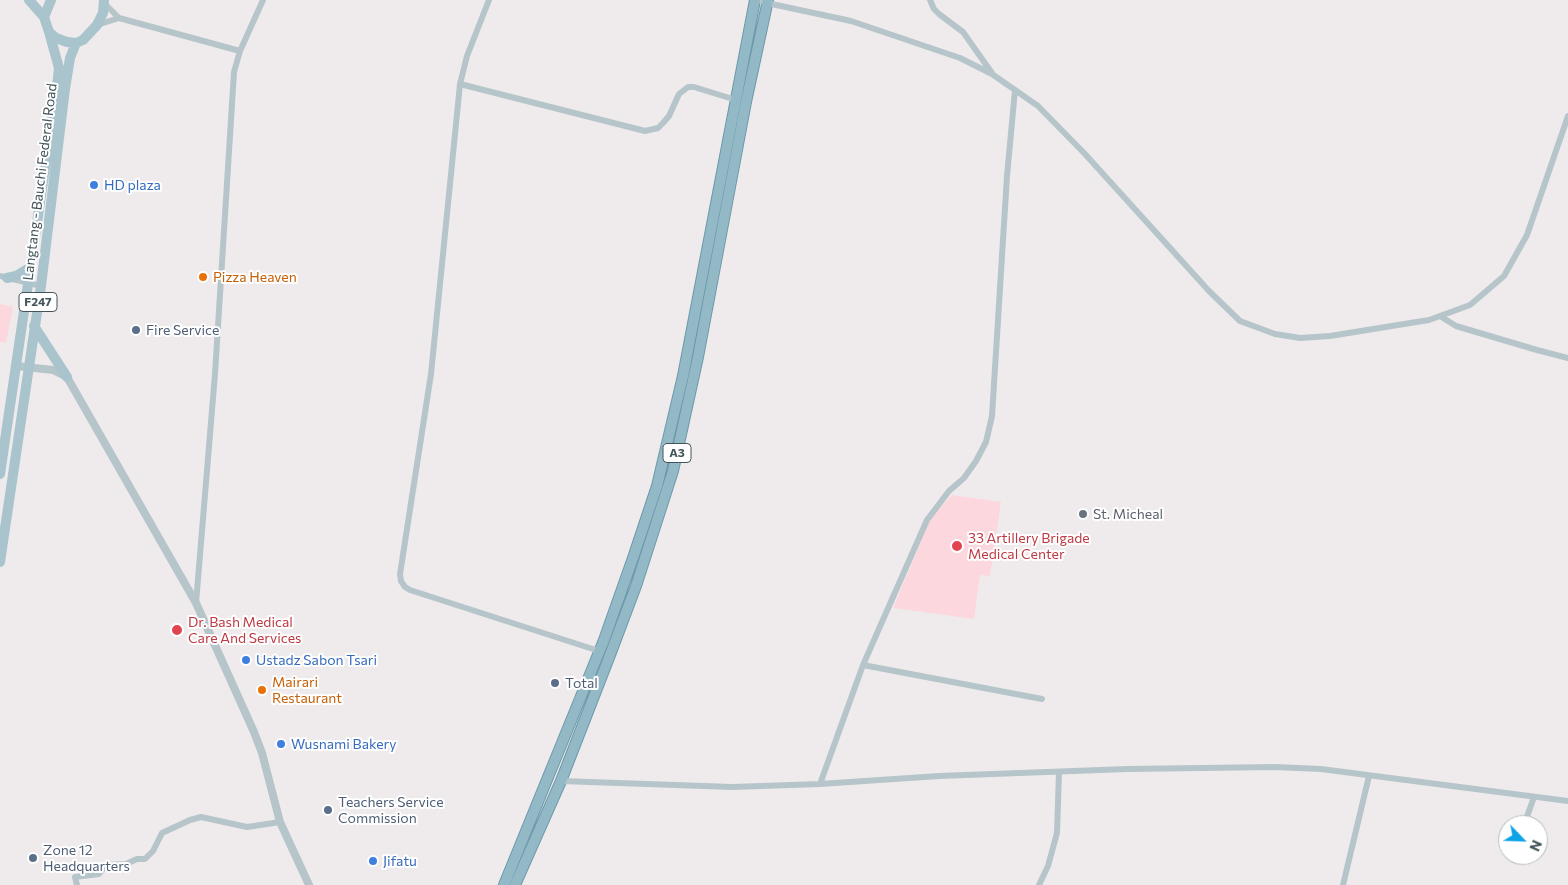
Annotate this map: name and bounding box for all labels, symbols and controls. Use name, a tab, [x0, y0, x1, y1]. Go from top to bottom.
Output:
street label: Langtang - Bauchi Federal Road	[20, 82, 60, 282]
place label: HD plaza	[104, 177, 161, 193]
marker: HD plaza	[88, 179, 100, 191]
place label: Pizza Heaven	[213, 269, 297, 285]
marker: Pizza Heaven	[197, 271, 209, 283]
road number: F247	[19, 292, 57, 312]
place label: Fire Service	[146, 322, 219, 338]
marker: Fire Service	[130, 324, 142, 336]
road number: A3	[663, 443, 691, 462]
place label: St. Micheal	[1093, 506, 1163, 522]
marker: St. Micheal	[1077, 508, 1089, 520]
place label: 33 Artillery Brigade Medical Center	[968, 530, 1090, 562]
marker: 33 Artillery Brigade Medical Center	[950, 539, 964, 553]
place label: Dr. Bash Medical Care And Services	[188, 614, 301, 646]
marker: Dr. Bash Medical Care And Services	[170, 623, 184, 637]
place label: Ustadz Sabon Tsari	[256, 652, 377, 668]
marker: Ustadz Sabon Tsari	[240, 654, 252, 666]
place label: Mairari Restaurant	[272, 674, 342, 706]
place label: Total	[565, 675, 598, 691]
marker: Total	[549, 677, 561, 689]
marker: Mairari Restaurant	[256, 684, 268, 696]
place label: Wusnami Bakery	[291, 736, 396, 752]
marker: Wusnami Bakery	[275, 738, 287, 750]
place label: Teachers Service Commission	[338, 794, 444, 826]
marker: Teachers Service Commission	[322, 804, 334, 816]
north arrow	[1498, 815, 1548, 865]
text: N	[1526, 838, 1546, 854]
place label: Zone 12 Headquarters	[43, 842, 130, 874]
marker: Zone 12 Headquarters	[27, 852, 39, 864]
place label: Jifatu	[383, 853, 417, 869]
marker: Jifatu	[367, 855, 379, 867]

